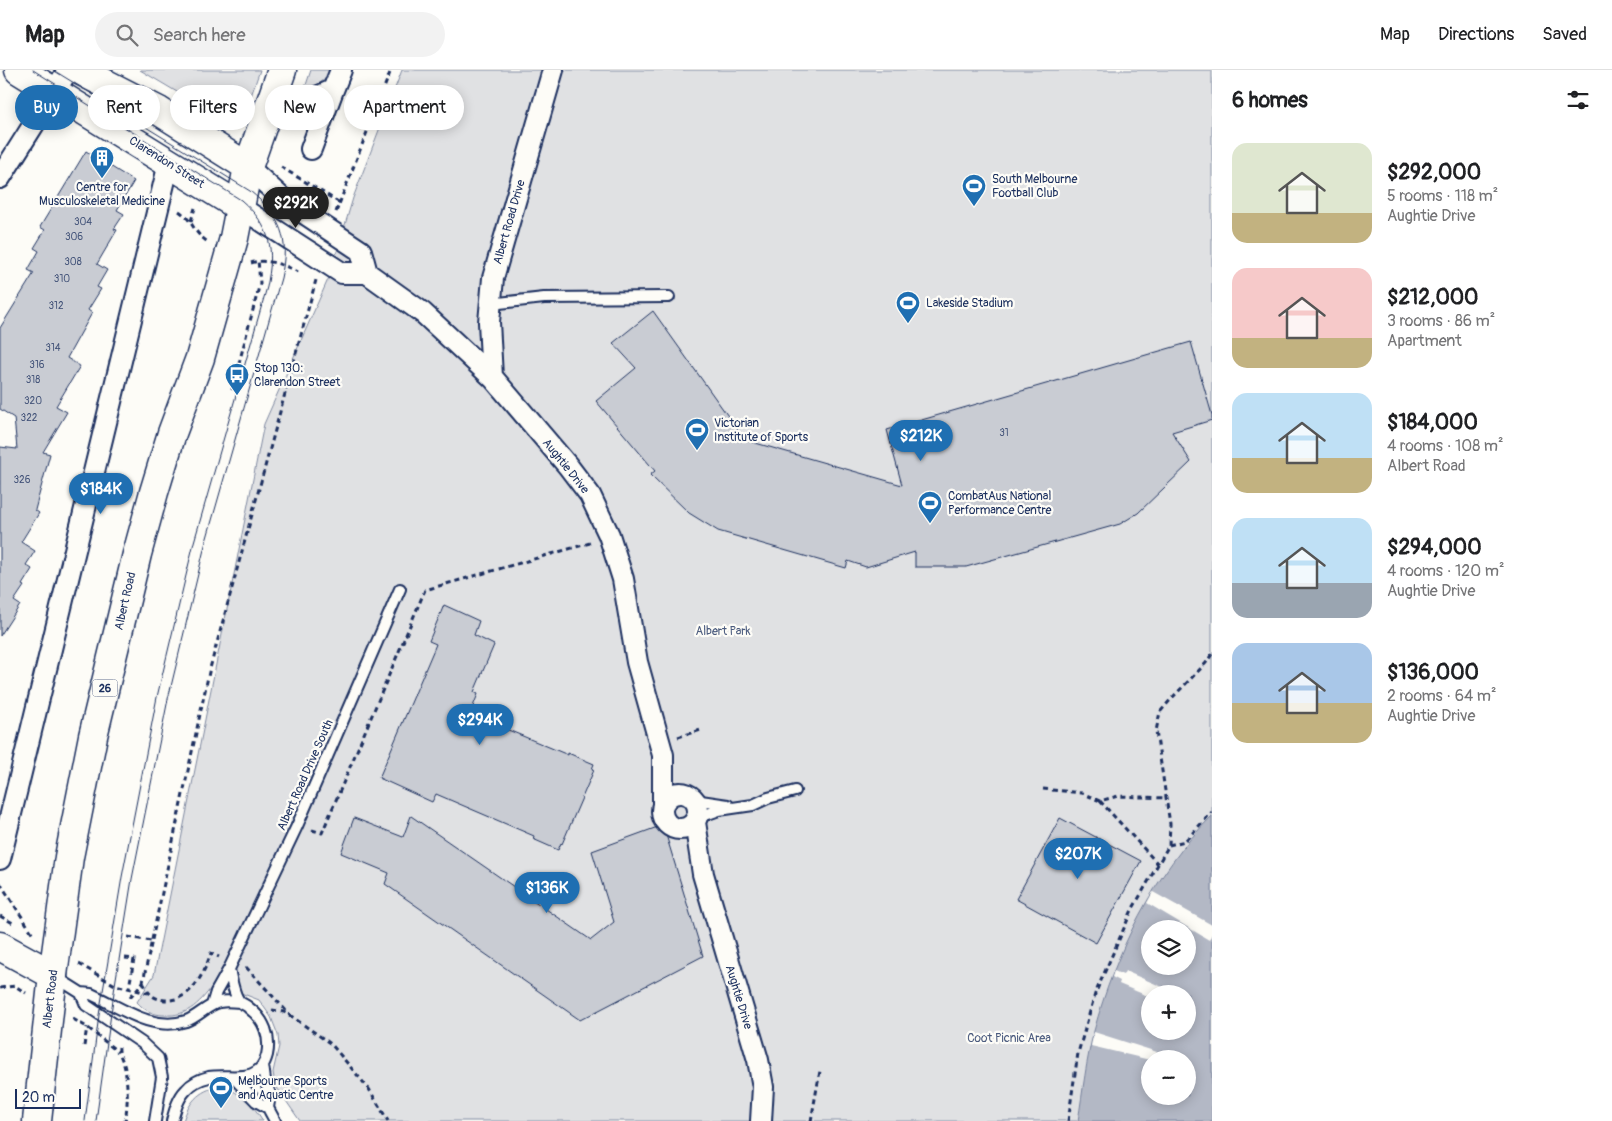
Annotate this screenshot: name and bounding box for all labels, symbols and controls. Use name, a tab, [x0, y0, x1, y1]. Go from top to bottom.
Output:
search box	[95, 12, 445, 57]
text: Map	[25, 20, 65, 49]
icon: search	[113, 21, 141, 49]
text: Search here	[153, 23, 246, 47]
text: Map	[1380, 23, 1410, 46]
text: Directions	[1438, 23, 1514, 46]
text: Saved	[1542, 23, 1587, 46]
chip: Buy	[15, 85, 78, 130]
chip: Rent	[88, 85, 160, 130]
chip: Filters	[170, 85, 255, 130]
chip: New	[265, 85, 334, 130]
chip: Apartment	[344, 85, 464, 130]
icon: filters	[1564, 86, 1592, 114]
text: 6 homes	[1232, 87, 1308, 114]
street label: Clarendon Street	[126, 133, 207, 192]
building icon: Centre for Musculoskeletal Medicine	[89, 145, 115, 179]
text: $292,000	[1387, 159, 1481, 186]
icon: home	[1272, 163, 1332, 223]
place label: South Melbourne Football Club	[992, 172, 1077, 201]
sports icon: South Melbourne Football Club	[961, 173, 987, 207]
street label: Albert Road Drive	[490, 178, 529, 266]
place label: Centre for Musculoskeletal Medicine	[39, 180, 165, 209]
pin: $292K	[261, 186, 331, 229]
text: 5 rooms · 118 m²	[1387, 186, 1498, 206]
text: $292K	[274, 193, 318, 213]
text: Aughtie Drive	[1387, 206, 1475, 226]
house number: 304	[74, 216, 92, 228]
house number: 306	[65, 231, 83, 243]
house number: 308	[64, 256, 82, 268]
house number: 310	[54, 273, 70, 285]
text: $212,000	[1387, 284, 1478, 311]
icon: home	[1272, 288, 1332, 348]
sports icon: Lakeside Stadium	[895, 290, 921, 324]
place label: Lakeside Stadium	[926, 296, 1013, 311]
house number: 312	[48, 300, 64, 312]
text: 3 rooms · 86 m²	[1387, 311, 1495, 331]
text: Apartment	[1387, 331, 1462, 351]
house number: 314	[45, 342, 61, 354]
house number: 316	[29, 359, 45, 371]
place label: Stop 130: Clarendon Street	[254, 361, 340, 390]
bus stop icon: Stop 130: Clarendon Street	[224, 362, 250, 396]
house number: 318	[26, 374, 40, 386]
house number: 320	[24, 395, 42, 407]
text: $184,000	[1387, 409, 1478, 436]
house number: 322	[21, 412, 38, 424]
icon: home	[1272, 413, 1332, 473]
place label: Victorian Institute of Sports	[714, 416, 809, 445]
sports icon: Victorian Institute of Sports	[684, 417, 710, 451]
pin: $212K	[886, 420, 956, 462]
text: $212K	[900, 426, 942, 446]
house number: 31	[999, 427, 1009, 439]
street label: Aughtie Drive	[539, 436, 592, 497]
text: 4 rooms · 108 m²	[1387, 436, 1504, 456]
text: Albert Road	[1387, 456, 1466, 476]
pin: $184K	[66, 472, 136, 515]
house number: 326	[14, 474, 31, 486]
text: $184K	[80, 479, 122, 499]
place label: CombatAus National Performance Centre	[948, 489, 1052, 518]
sports icon: CombatAus National Performance Centre	[917, 490, 943, 524]
text: $294,000	[1387, 534, 1481, 561]
icon: home	[1272, 538, 1332, 598]
text: 4 rooms · 120 m²	[1387, 561, 1504, 581]
street label: Albert Road	[112, 571, 139, 632]
text: Aughtie Drive	[1387, 581, 1475, 601]
park label: Albert Park	[695, 624, 751, 639]
text: $136,000	[1387, 659, 1479, 686]
icon: home	[1272, 663, 1332, 723]
road number: 26	[92, 680, 118, 696]
text: 2 rooms · 64 m²	[1387, 686, 1497, 706]
pin: $294K	[445, 704, 515, 746]
text: Aughtie Drive	[1387, 706, 1475, 726]
text: $294K	[458, 710, 502, 730]
street label: Albert Road Drive South	[274, 717, 337, 833]
pin: $207K	[1043, 838, 1113, 880]
text: $207K	[1055, 844, 1101, 864]
pin: $136K	[512, 872, 582, 914]
text: $136K	[526, 878, 568, 898]
map controls	[1141, 920, 1196, 1105]
button: layers	[1141, 920, 1196, 975]
street label: Aughtie Drive	[722, 963, 755, 1031]
street label: Albert Road	[39, 969, 62, 1029]
button: +	[1141, 985, 1196, 1040]
park label: Coot Picnic Area	[967, 1031, 1051, 1046]
button: −	[1141, 1050, 1196, 1105]
place label: Melbourne Sports and Aquatic Centre	[238, 1074, 333, 1103]
sports icon: Melbourne Sports and Aquatic Centre	[208, 1075, 234, 1109]
scale bar	[15, 1086, 81, 1109]
text: 20 m	[22, 1089, 55, 1106]

